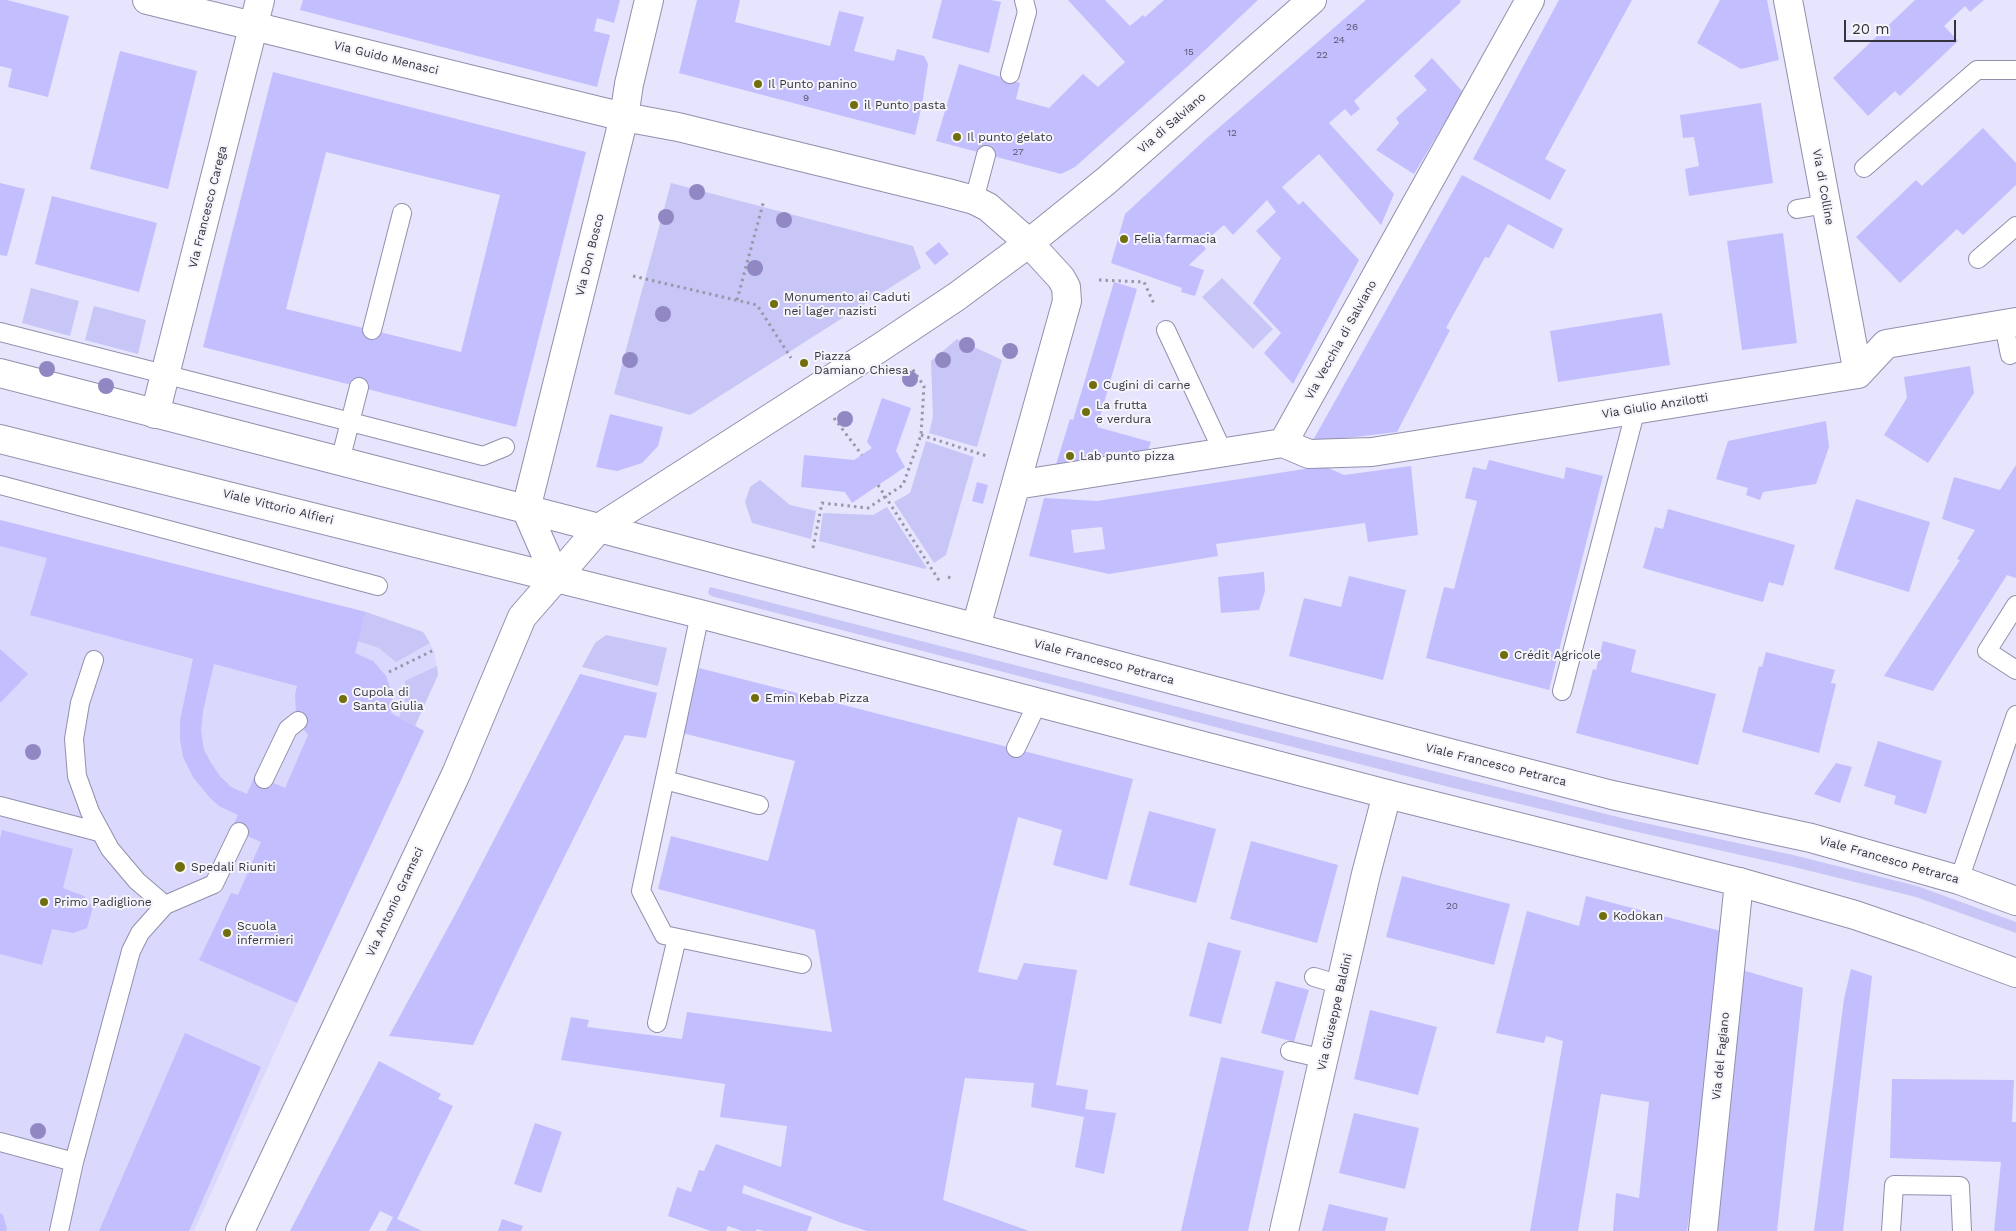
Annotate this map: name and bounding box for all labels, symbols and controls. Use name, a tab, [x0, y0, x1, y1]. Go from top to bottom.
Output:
scale bar	[1846, 10, 1958, 42]
text: 20 m	[1852, 20, 1890, 38]
house number: 26	[1346, 21, 1358, 33]
house number: 24	[1333, 34, 1345, 46]
street label: Via Guido Menasci	[332, 38, 440, 78]
house number: 15	[1184, 46, 1194, 58]
house number: 22	[1316, 49, 1328, 61]
place label: Il Punto panino	[768, 77, 857, 91]
marker: Il Punto panino	[752, 78, 764, 90]
street label: Via di Salviano	[1135, 90, 1209, 156]
house number: 9	[803, 92, 809, 104]
place label: il Punto pasta	[864, 98, 946, 112]
marker: il Punto pasta	[848, 99, 860, 111]
house number: 12	[1227, 127, 1237, 139]
place label: Il punto gelato	[967, 130, 1053, 144]
marker: Il punto gelato	[951, 131, 963, 143]
street label: Via Francesco Carega	[186, 144, 230, 270]
house number: 27	[1012, 146, 1024, 158]
street label: Via di Colline	[1809, 148, 1837, 226]
street label: Via Don Bosco	[573, 212, 607, 298]
place label: Felia farmacia	[1134, 232, 1216, 246]
marker: Felia farmacia	[1118, 233, 1130, 245]
street label: Via Vecchia di Salviano	[1302, 278, 1380, 402]
place label: Monumento ai Caduti nei lager nazisti	[784, 290, 910, 318]
marker: Monumento ai Caduti nei lager nazisti	[768, 298, 780, 310]
place label: Piazza Damiano Chiesa	[814, 349, 908, 377]
marker: Piazza Damiano Chiesa	[798, 357, 810, 369]
place label: Cugini di carne	[1103, 378, 1190, 392]
marker: Cugini di carne	[1087, 379, 1099, 391]
street label: Via Giulio Anzilotti	[1601, 390, 1709, 422]
place label: La frutta e verdura	[1096, 398, 1151, 426]
marker: La frutta e verdura	[1080, 406, 1092, 418]
place label: Lab punto pizza	[1080, 449, 1174, 463]
marker: Lab punto pizza	[1064, 450, 1076, 462]
street label: Viale Vittorio Alfieri	[221, 486, 335, 528]
street label: Viale Francesco Petrarca	[1032, 636, 1176, 688]
place label: Crédit Agricole	[1514, 648, 1601, 662]
marker: Crédit Agricole	[1498, 649, 1510, 661]
place label: Cupola di Santa Giulia	[353, 685, 424, 713]
place label: Emin Kebab Pizza	[765, 691, 869, 705]
marker: Emin Kebab Pizza	[749, 692, 761, 704]
marker: Cupola di Santa Giulia	[337, 693, 349, 705]
street label: Viale Francesco Petrarca	[1424, 740, 1568, 790]
street label: Viale Francesco Petrarca	[1817, 833, 1961, 887]
street label: Via Antonio Gramsci	[363, 845, 427, 959]
marker: Spedali Riuniti	[173, 860, 187, 874]
place label: Spedali Riuniti	[191, 860, 276, 874]
place label: Primo Padiglione	[54, 895, 152, 909]
marker: Primo Padiglione	[38, 896, 50, 908]
house number: 20	[1446, 900, 1458, 912]
place label: Kodokan	[1613, 909, 1663, 923]
marker: Kodokan	[1597, 910, 1609, 922]
place label: Scuola infermieri	[237, 919, 294, 947]
marker: Scuola infermieri	[221, 927, 233, 939]
street label: Via Giuseppe Baldini	[1314, 952, 1356, 1072]
street label: Via del Fagiano	[1709, 1011, 1733, 1101]

